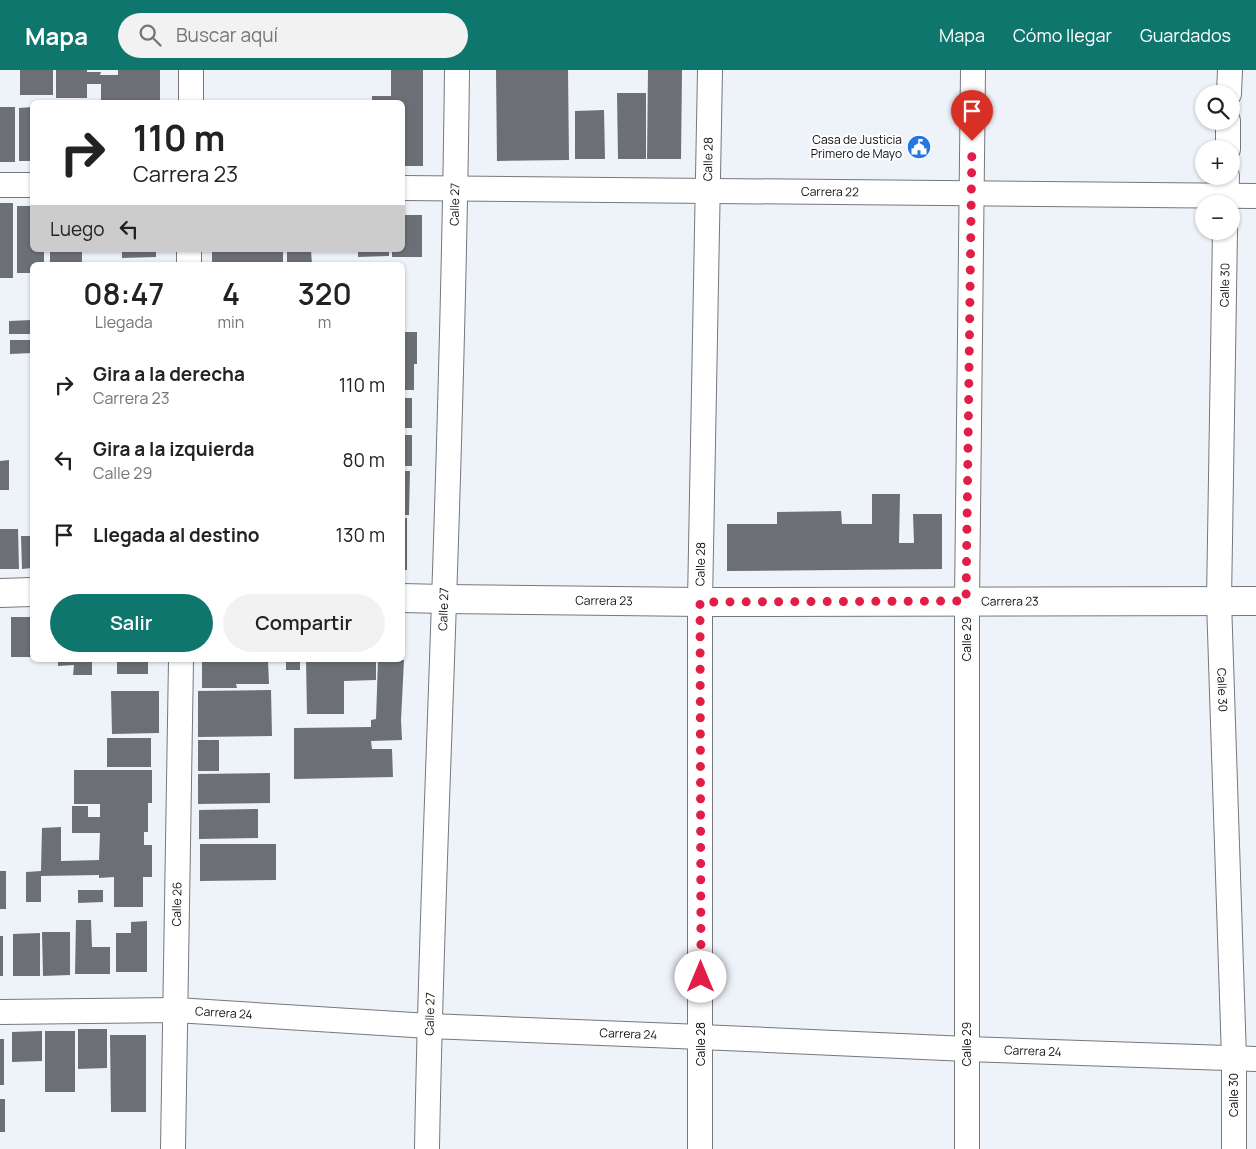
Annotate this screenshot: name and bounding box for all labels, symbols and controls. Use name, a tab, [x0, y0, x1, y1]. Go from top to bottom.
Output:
search box	[118, 13, 468, 58]
text: Mapa	[25, 19, 88, 52]
icon: search	[136, 21, 164, 49]
text: Buscar aquí	[176, 22, 278, 48]
text: Mapa	[939, 23, 985, 47]
text: Cómo llegar	[1013, 23, 1112, 47]
text: Guardados	[1140, 23, 1231, 47]
map controls	[1195, 85, 1240, 240]
button: search	[1195, 85, 1240, 130]
pin	[951, 90, 993, 141]
icon: arrive	[958, 97, 986, 125]
text: 110 m	[133, 114, 225, 162]
icon: right	[50, 120, 115, 185]
place label: Casa de Justicia Primero de Mayo	[811, 131, 902, 162]
public building icon: Casa de Justicia Primero de Mayo	[906, 134, 932, 160]
street label: Calle 28	[699, 137, 717, 181]
button: +	[1195, 140, 1240, 185]
text: Carrera 23	[133, 159, 238, 189]
street label: Calle 27	[446, 183, 463, 226]
street label: Carrera 22	[801, 183, 859, 200]
button: −	[1195, 195, 1240, 240]
icon: left	[115, 215, 143, 243]
text: Luego	[50, 216, 105, 242]
street label: Calle 30	[1216, 263, 1233, 307]
text: 08:47	[83, 273, 164, 314]
text: 4	[222, 273, 240, 314]
text: 320	[298, 273, 352, 314]
text: Llegada	[95, 311, 153, 333]
text: min	[218, 311, 244, 333]
text: m	[318, 311, 331, 333]
text: Gira a la derecha	[93, 361, 245, 387]
icon: right	[50, 371, 78, 399]
text: 110 m	[339, 372, 385, 398]
text: Carrera 23	[93, 387, 170, 409]
text: Gira a la izquierda	[93, 436, 254, 462]
icon: left	[50, 446, 78, 474]
text: 80 m	[342, 447, 385, 473]
text: Calle 29	[93, 462, 152, 484]
icon: arrive	[50, 521, 78, 549]
text: Llegada al destino	[93, 522, 260, 548]
text: 130 m	[336, 522, 385, 548]
street label: Calle 28	[691, 542, 709, 586]
street label: Calle 27	[434, 587, 452, 631]
street label: Carrera 23	[575, 592, 633, 609]
street label: Carrera 23	[981, 592, 1039, 609]
button: Salir	[50, 594, 213, 652]
button: Compartir	[223, 594, 385, 652]
street label: Calle 29	[958, 617, 975, 661]
street label: Calle 30	[1213, 667, 1232, 712]
street label: Calle 26	[168, 882, 185, 926]
position arrow	[674, 950, 726, 1002]
street label: Calle 27	[420, 992, 439, 1036]
street label: Carrera 24	[195, 1002, 253, 1023]
street label: Calle 28	[692, 1022, 709, 1066]
street label: Calle 29	[958, 1022, 975, 1066]
street label: Carrera 24	[599, 1024, 658, 1043]
street label: Carrera 24	[1004, 1041, 1062, 1060]
street label: Calle 30	[1225, 1073, 1242, 1117]

